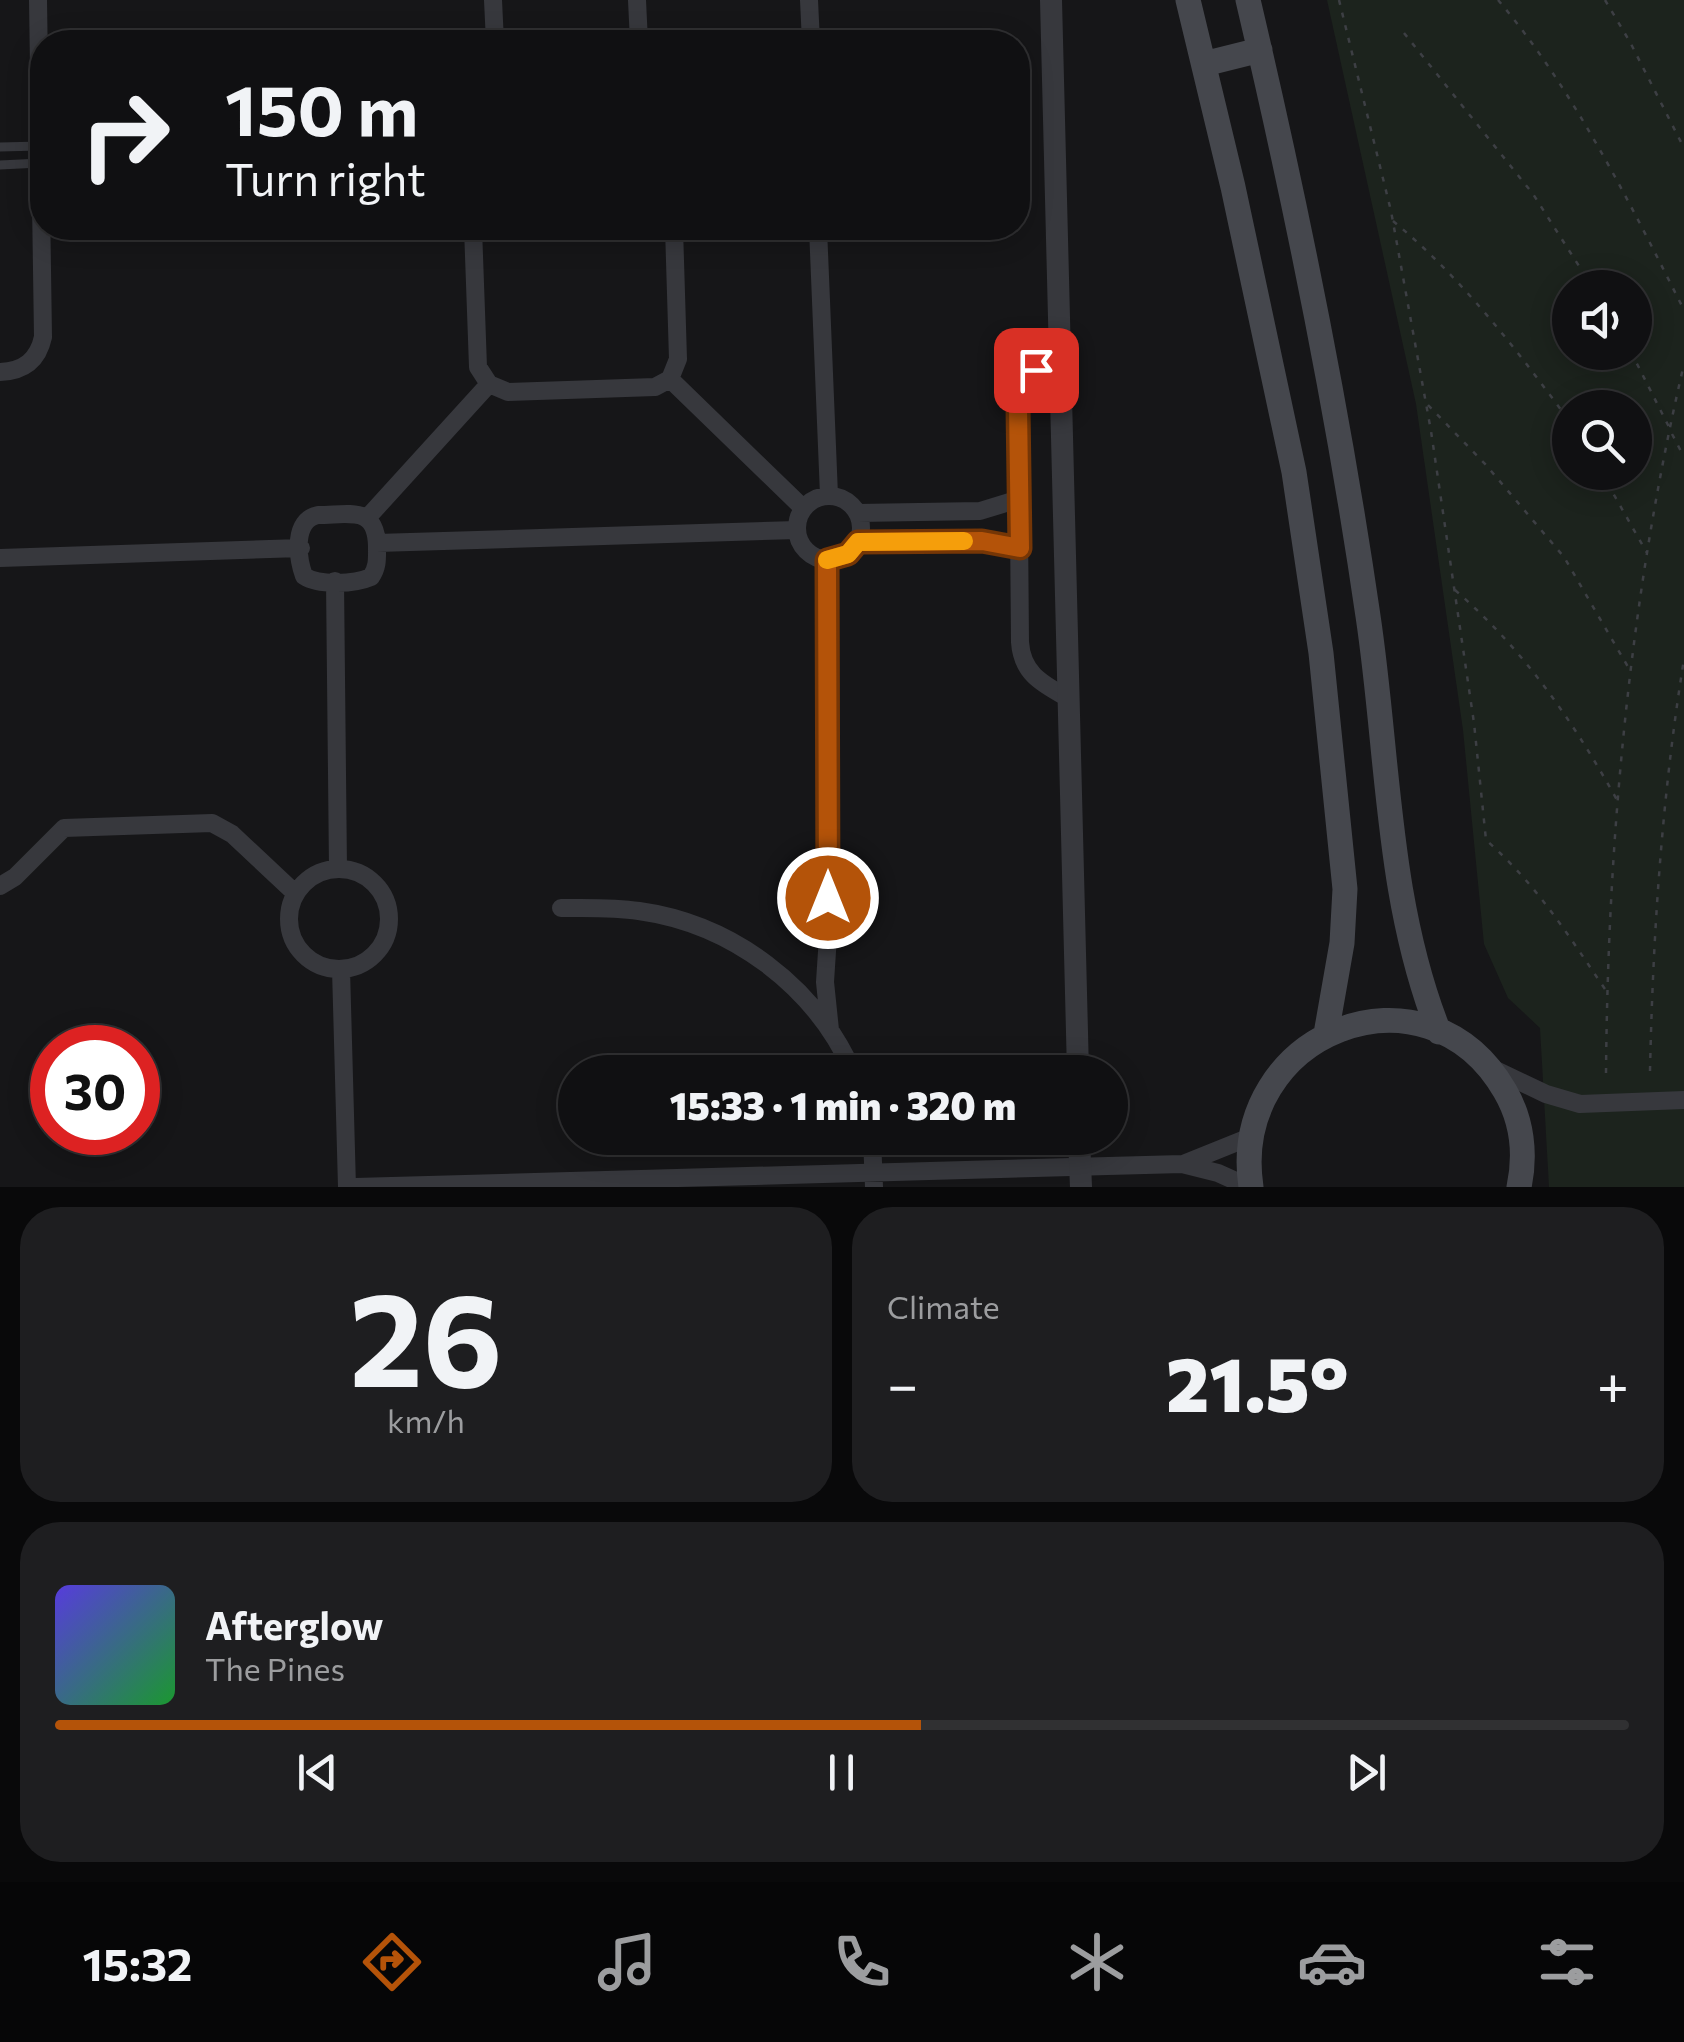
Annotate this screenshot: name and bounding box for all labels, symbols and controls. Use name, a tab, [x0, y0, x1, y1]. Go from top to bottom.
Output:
text: 150 m	[225, 65, 418, 150]
icon: right	[60, 70, 190, 200]
text: Turn right	[225, 150, 426, 205]
map controls	[1552, 270, 1652, 490]
button: sound	[1552, 270, 1652, 370]
pin	[994, 328, 1079, 413]
icon: arrive	[1009, 343, 1064, 398]
button: search	[1552, 390, 1652, 490]
position arrow	[776, 846, 880, 950]
speed limit sign: 30	[30, 1025, 160, 1155]
text: 15:33 · 1 min · 320 m	[670, 1081, 1016, 1128]
text: 26	[349, 1255, 503, 1414]
text: Climate	[887, 1286, 1000, 1326]
text: 21.5°	[1166, 1336, 1349, 1427]
text: −	[887, 1349, 918, 1416]
text: +	[1597, 1349, 1629, 1416]
text: km/h	[387, 1400, 465, 1440]
text: Afterglow	[205, 1601, 383, 1648]
text: The Pines	[205, 1648, 345, 1688]
icon: previous	[290, 1745, 345, 1800]
icon: pause	[814, 1745, 869, 1800]
icon: next	[1339, 1745, 1394, 1800]
icon: directions	[357, 1927, 427, 1997]
icon: music	[592, 1927, 662, 1997]
icon: phone	[827, 1927, 897, 1997]
icon: climate	[1062, 1927, 1132, 1997]
icon: car	[1297, 1927, 1367, 1997]
icon: filters	[1532, 1927, 1602, 1997]
text: 15:32	[82, 1935, 192, 1990]

